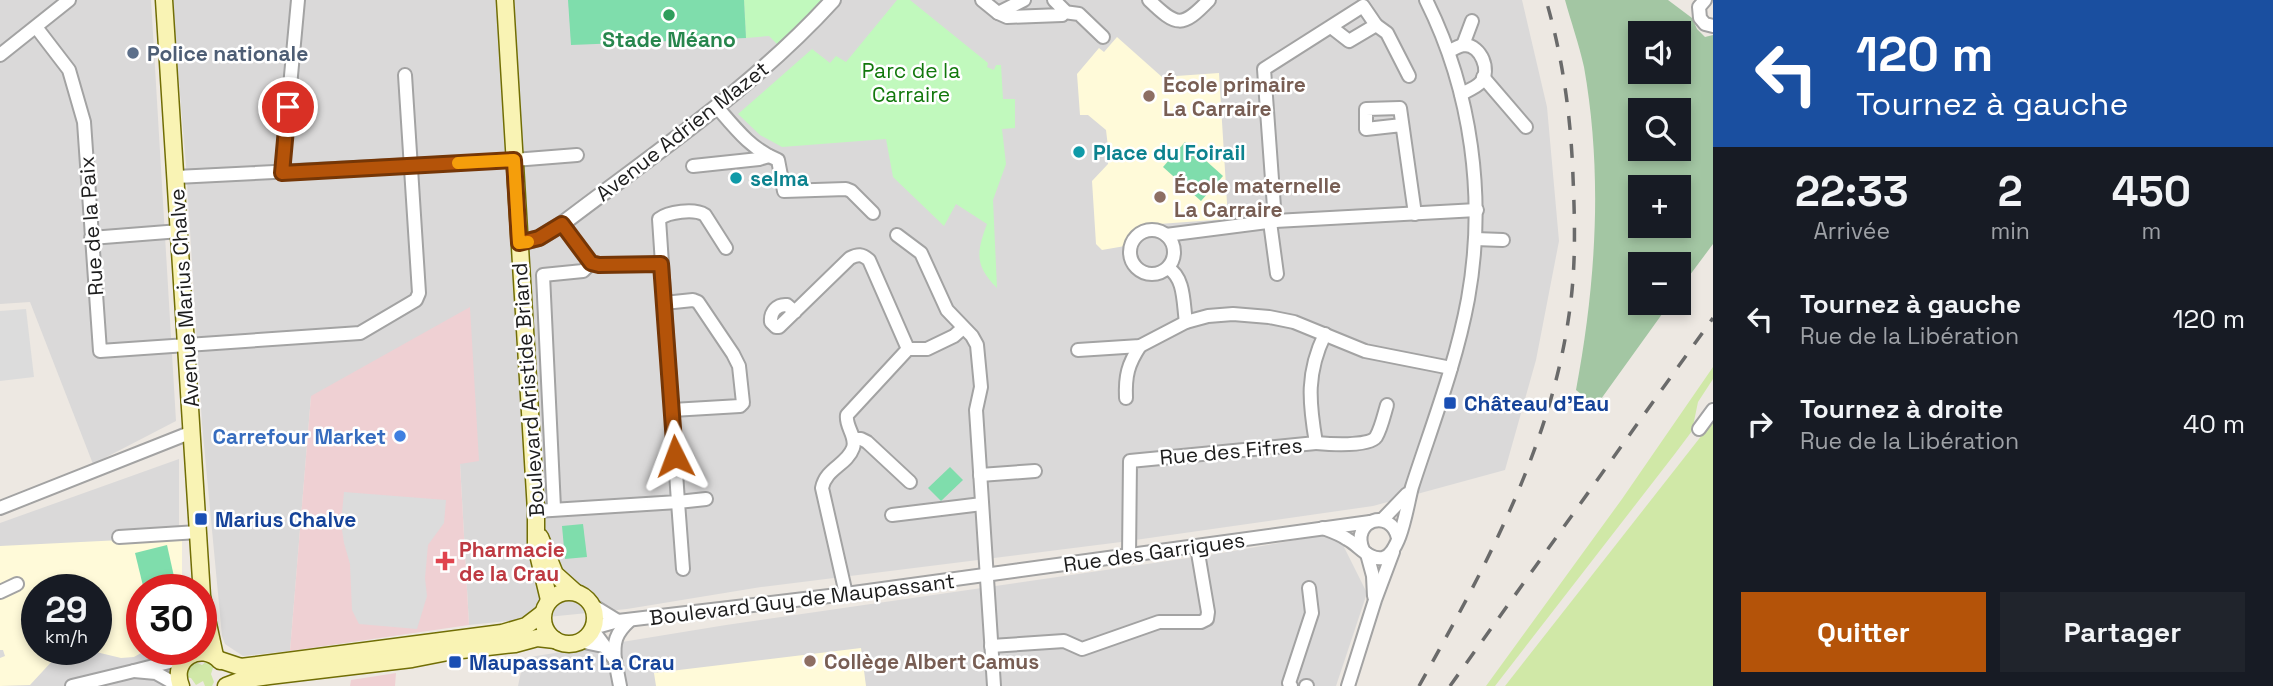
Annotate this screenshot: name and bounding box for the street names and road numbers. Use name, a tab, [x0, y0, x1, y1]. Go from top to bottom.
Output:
street label: Avenue Adrien Mazet	[590, 55, 774, 207]
street label: Rue de la Paix	[73, 155, 109, 297]
street label: Avenue Marius Chalve	[163, 188, 205, 408]
street label: Boulevard Aristide Briand	[506, 262, 550, 518]
street label: Rue des Fifres	[1159, 431, 1303, 471]
street label: Rue des Garrigues	[1061, 526, 1247, 578]
street label: Boulevard Guy de Maupassant	[648, 567, 956, 631]

